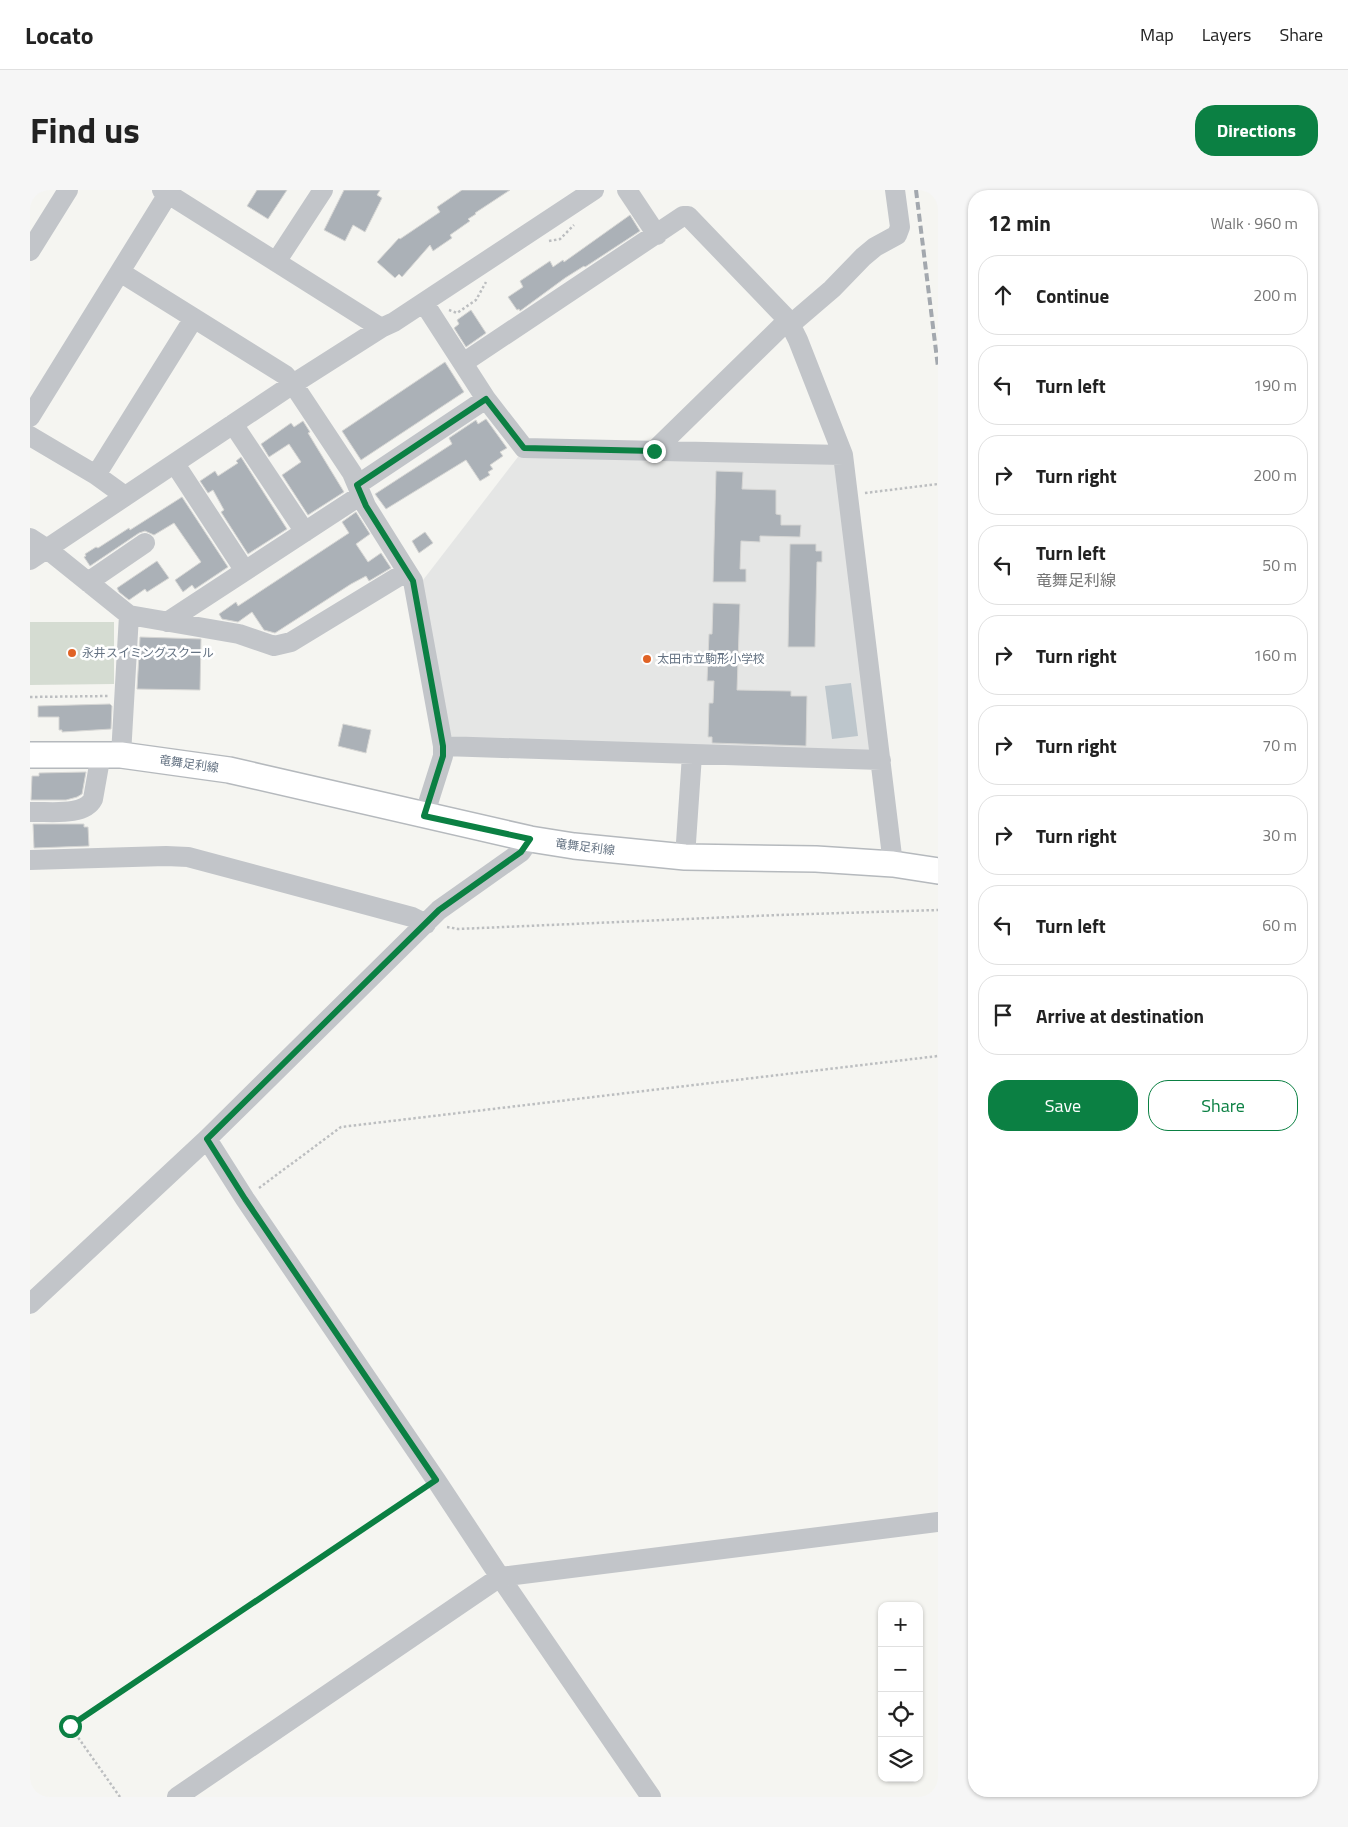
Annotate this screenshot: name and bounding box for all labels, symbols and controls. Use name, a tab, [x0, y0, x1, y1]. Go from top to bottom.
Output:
text: Locato	[25, 17, 94, 53]
text: Map	[1140, 21, 1174, 48]
text: Layers	[1202, 21, 1251, 48]
text: Share	[1279, 21, 1323, 48]
text: Find us	[30, 103, 140, 157]
button: Directions	[1195, 105, 1318, 156]
text: 12 min	[988, 207, 1051, 239]
text: Walk · 960 m	[1210, 211, 1298, 235]
icon: ahead	[989, 281, 1017, 309]
text: Continue	[1036, 281, 1109, 310]
text: 200 m	[1253, 283, 1297, 307]
icon: left	[989, 371, 1017, 399]
text: Turn left	[1036, 371, 1106, 400]
text: 190 m	[1253, 373, 1297, 397]
route end	[643, 440, 666, 463]
icon: right	[989, 461, 1017, 489]
text: Turn right	[1036, 461, 1117, 490]
text: 200 m	[1253, 463, 1297, 487]
text: Turn left	[1036, 538, 1106, 567]
icon: left	[989, 551, 1017, 579]
text: 50 m	[1262, 553, 1297, 577]
text: 竜舞足利線	[1036, 568, 1116, 592]
icon: right	[989, 641, 1017, 669]
text: Turn right	[1036, 641, 1117, 670]
place label: 永井スイミングスクール	[82, 643, 214, 662]
text: 160 m	[1253, 643, 1297, 667]
marker: 永井スイミングスクール	[66, 647, 78, 659]
place label: 太田市立駒形小学校	[657, 649, 765, 668]
marker: 太田市立駒形小学校	[641, 653, 653, 665]
icon: right	[989, 731, 1017, 759]
text: Turn right	[1036, 731, 1117, 760]
text: 70 m	[1262, 733, 1297, 757]
street label: 竜舞足利線	[158, 750, 220, 777]
icon: right	[989, 821, 1017, 849]
text: Turn right	[1036, 821, 1117, 850]
text: 30 m	[1262, 823, 1297, 847]
street label: 竜舞足利線	[554, 833, 616, 860]
icon: left	[989, 911, 1017, 939]
text: Turn left	[1036, 911, 1106, 940]
text: 60 m	[1262, 913, 1297, 937]
icon: arrive	[989, 1001, 1017, 1029]
text: Arrive at destination	[1036, 1001, 1204, 1030]
button: Save	[988, 1080, 1138, 1131]
button: Share	[1148, 1080, 1298, 1131]
map controls	[878, 1602, 923, 1782]
button: +	[878, 1602, 923, 1647]
button: −	[878, 1647, 923, 1692]
button: locate	[878, 1692, 923, 1737]
route start	[59, 1715, 82, 1738]
button: layers	[878, 1737, 923, 1782]

